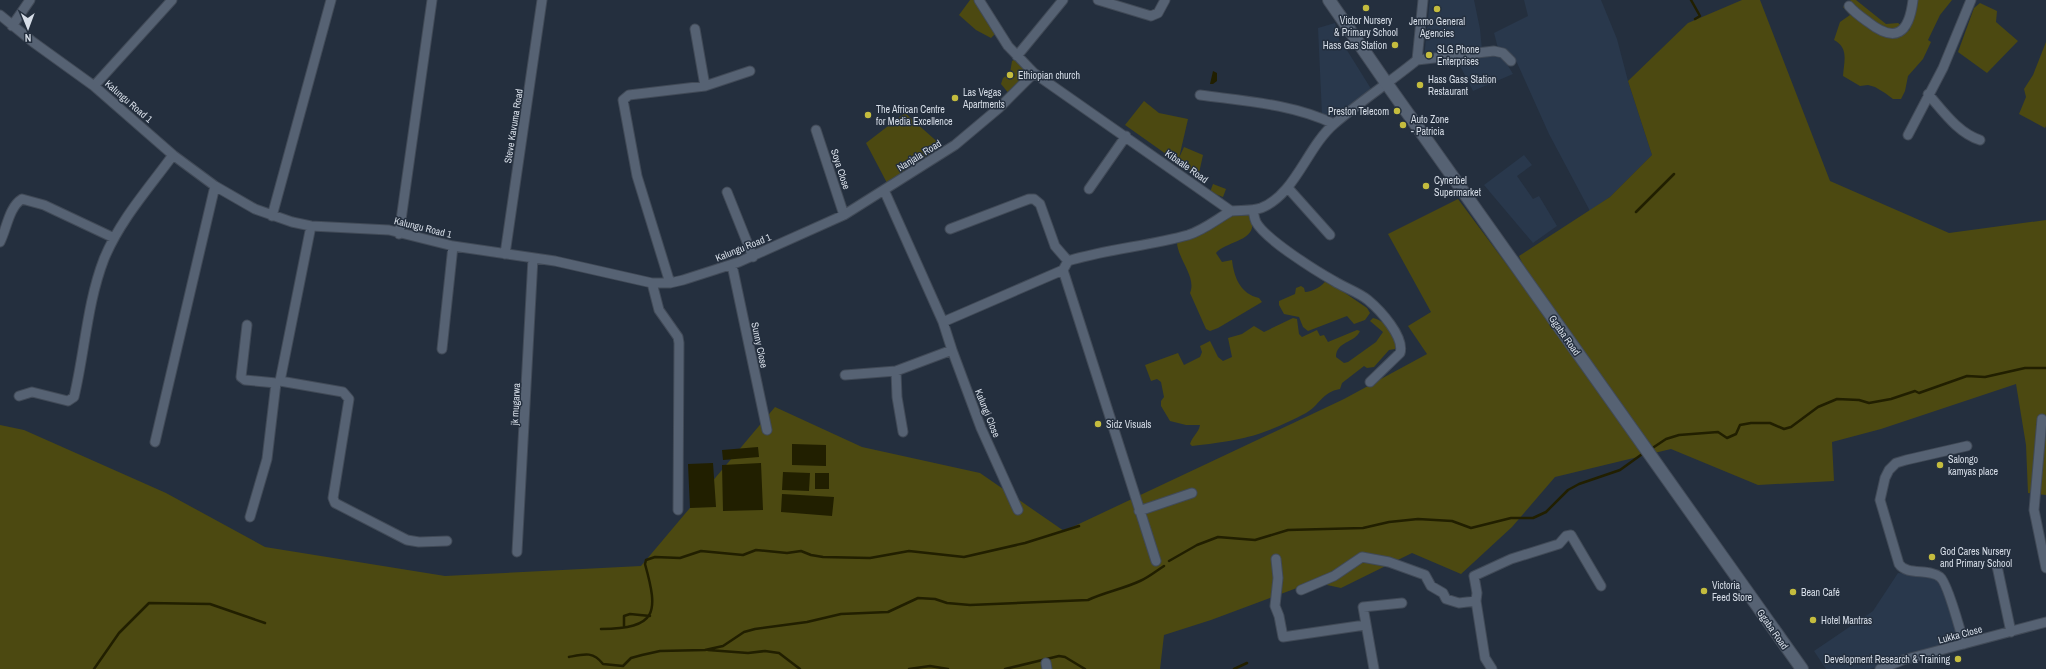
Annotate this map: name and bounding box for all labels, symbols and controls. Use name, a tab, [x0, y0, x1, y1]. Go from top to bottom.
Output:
marker: Victor Nursery & Primary School	[1361, 3, 1371, 13]
marker: Jenmo General Agencies	[1432, 4, 1442, 14]
north arrow	[8, 8, 48, 48]
place label: Victor Nursery & Primary School	[1334, 14, 1398, 39]
place label: Jenmo General Agencies	[1409, 15, 1465, 40]
text: N	[25, 31, 32, 45]
place label: Hass Gas Station	[1323, 39, 1387, 52]
marker: Hass Gas Station	[1390, 40, 1400, 50]
place label: SLG Phone Enterprises	[1437, 43, 1480, 68]
marker: SLG Phone Enterprises	[1424, 50, 1434, 60]
place label: Ethiopian church	[1018, 69, 1080, 82]
marker: Ethiopian church	[1005, 70, 1015, 80]
place label: Hass Gass Station Restaurant	[1428, 73, 1496, 98]
street label: Kalungu Road 1	[102, 77, 155, 126]
marker: Hass Gass Station Restaurant	[1415, 80, 1425, 90]
place label: Las Vegas Apartments	[962, 86, 1005, 111]
street label: Steve Kavuma Road	[501, 88, 526, 164]
marker: Las Vegas Apartments	[950, 93, 960, 103]
place label: The African Centre for Media Excellence	[876, 103, 953, 128]
place label: Preston Telecom	[1328, 105, 1389, 118]
marker: Preston Telecom	[1392, 106, 1402, 116]
marker: The African Centre for Media Excellence	[863, 110, 873, 120]
place label: Auto Zone - Patricia	[1410, 113, 1449, 138]
marker: Auto Zone - Patricia	[1398, 120, 1408, 130]
street label: Nanjala Road	[895, 137, 944, 174]
street label: Soya Close	[828, 147, 853, 192]
street label: Kibaale Road	[1163, 147, 1211, 186]
place label: Cynerbel Supermarket	[1434, 174, 1482, 199]
marker: Cynerbel Supermarket	[1421, 181, 1431, 191]
street label: Kalungu Road 1	[393, 214, 453, 241]
street label: Kalungu Road 1	[713, 230, 773, 265]
street label: Ggaba Road	[1546, 313, 1583, 358]
street label: Sunny Close	[748, 321, 771, 370]
street label: jk mugarwa	[508, 382, 523, 426]
street label: Kalungi Close	[972, 387, 1003, 440]
place label: Sidz Visuals	[1106, 418, 1151, 431]
marker: Sidz Visuals	[1093, 419, 1103, 429]
place label: Salongo kamyas place	[1948, 453, 1999, 478]
marker: Salongo kamyas place	[1935, 460, 1945, 470]
place label: God Cares Nursery and Primary School	[1940, 545, 2012, 570]
marker: God Cares Nursery and Primary School	[1927, 552, 1937, 562]
place label: Victoria Feed Store	[1712, 579, 1753, 604]
marker: Victoria Feed Store	[1699, 586, 1709, 596]
place label: Bean Café	[1801, 586, 1840, 599]
marker: Bean Café	[1788, 587, 1798, 597]
street label: Ggaba Road	[1754, 607, 1791, 652]
place label: Hotel Mantras	[1821, 614, 1872, 627]
marker: Hotel Mantras	[1808, 615, 1818, 625]
street label: Lukka Close	[1937, 622, 1984, 647]
place label: Development Research & Training	[1824, 653, 1950, 666]
marker: Development Research & Training	[1953, 654, 1963, 664]

